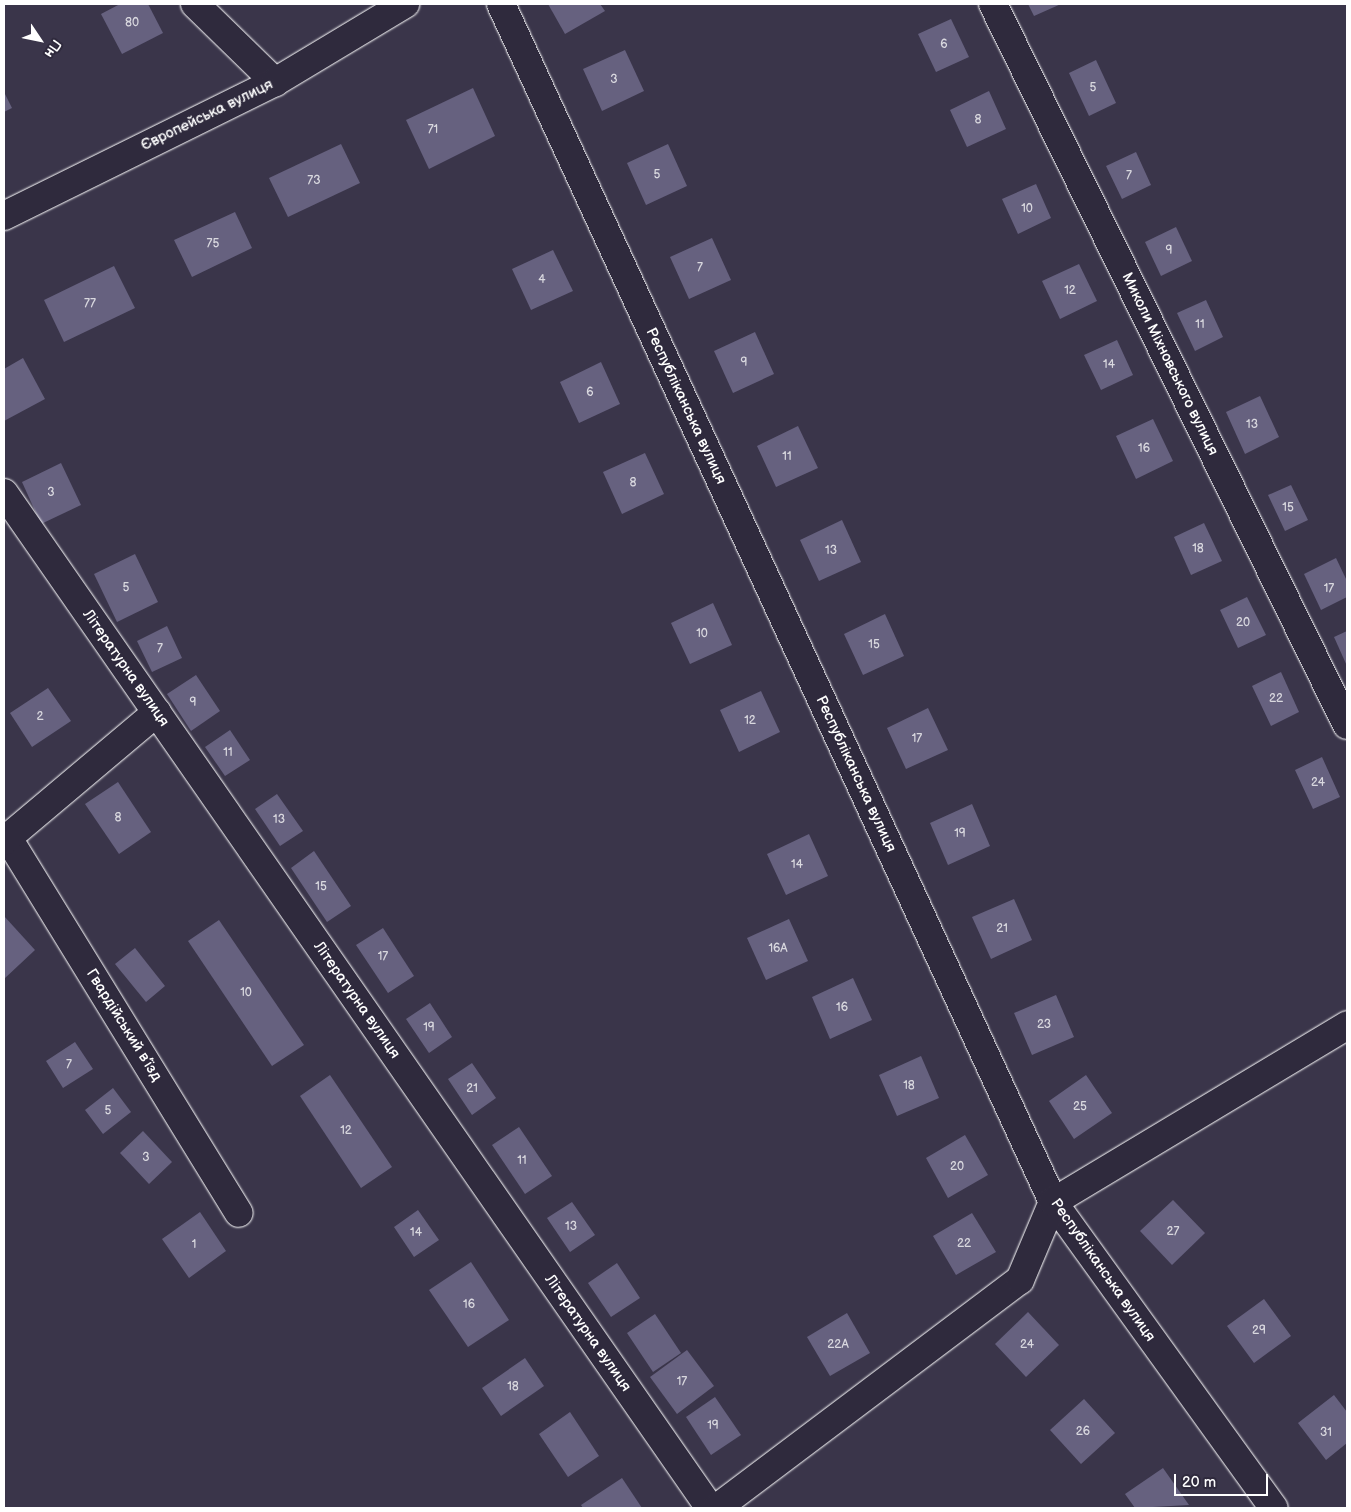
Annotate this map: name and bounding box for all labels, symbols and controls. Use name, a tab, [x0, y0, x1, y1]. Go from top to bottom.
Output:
north arrow	[15, 15, 65, 65]
house number: 80	[125, 16, 139, 30]
text: Пн	[41, 36, 65, 61]
house number: 6	[940, 38, 948, 52]
house number: 3	[610, 73, 618, 87]
street label: Європейська вулиця	[138, 75, 276, 155]
house number: 5	[1090, 81, 1096, 95]
house number: 8	[975, 113, 981, 127]
house number: 71	[428, 123, 438, 137]
house number: 5	[654, 168, 660, 182]
house number: 7	[1126, 169, 1132, 183]
house number: 73	[307, 174, 321, 188]
house number: 10	[1021, 202, 1033, 216]
house number: 75	[207, 237, 219, 251]
house number: 9	[1166, 244, 1172, 258]
house number: 7	[697, 261, 703, 275]
street label: Миколи Міхновського вулиця	[1118, 270, 1222, 458]
house number: 4	[538, 273, 546, 287]
house number: 12	[1064, 284, 1076, 298]
house number: 77	[84, 297, 96, 311]
house number: 11	[1195, 318, 1205, 332]
street label: Республіканська вулиця	[642, 325, 730, 487]
house number: 9	[741, 356, 747, 370]
house number: 14	[1103, 358, 1115, 372]
house number: 6	[586, 386, 594, 400]
house number: 13	[1246, 418, 1258, 432]
house number: 16	[1138, 442, 1150, 456]
house number: 11	[782, 450, 792, 464]
house number: 8	[630, 476, 636, 490]
house number: 3	[47, 486, 55, 500]
house number: 15	[1282, 501, 1294, 515]
house number: 18	[1192, 542, 1204, 556]
house number: 13	[825, 544, 837, 558]
house number: 5	[123, 581, 129, 595]
house number: 17	[1324, 582, 1334, 596]
street label: Літературна вулиця	[79, 606, 173, 730]
house number: 20	[1236, 616, 1250, 630]
house number: 10	[696, 627, 708, 641]
house number: 15	[868, 638, 880, 652]
house number: 7	[157, 642, 163, 656]
house number: 22	[1269, 692, 1283, 706]
street label: Республіканська вулиця	[812, 693, 900, 855]
house number: 9	[190, 696, 196, 710]
house number: 2	[36, 710, 44, 724]
house number: 12	[744, 714, 756, 728]
house number: 17	[912, 732, 922, 746]
house number: 11	[223, 746, 233, 760]
house number: 24	[1311, 776, 1325, 790]
house number: 8	[115, 811, 121, 825]
house number: 13	[273, 813, 285, 827]
house number: 19	[954, 827, 966, 841]
house number: 14	[791, 858, 803, 872]
house number: 15	[315, 880, 327, 894]
house number: 21	[996, 922, 1008, 936]
street label: Літературна вулиця	[310, 938, 404, 1062]
house number: 16А	[768, 942, 788, 956]
house number: 17	[378, 950, 388, 964]
street label: Гвардійський в’їзд	[82, 966, 166, 1084]
house number: 10	[240, 986, 252, 1000]
house number: 16	[836, 1001, 848, 1015]
house number: 23	[1037, 1018, 1051, 1032]
house number: 19	[423, 1021, 435, 1035]
house number: 7	[66, 1058, 72, 1072]
house number: 18	[903, 1079, 915, 1093]
house number: 21	[466, 1082, 478, 1096]
house number: 25	[1073, 1100, 1087, 1114]
house number: 5	[105, 1104, 111, 1118]
house number: 12	[340, 1124, 352, 1138]
house number: 3	[142, 1151, 150, 1165]
house number: 11	[517, 1154, 527, 1168]
house number: 20	[950, 1160, 964, 1174]
street label: Республіканська вулиця	[1047, 1195, 1159, 1345]
house number: 13	[565, 1220, 577, 1234]
house number: 27	[1167, 1225, 1179, 1239]
house number: 14	[410, 1226, 422, 1240]
house number: 22	[957, 1237, 971, 1251]
house number: 1	[192, 1238, 196, 1252]
street label: Літературна вулиця	[541, 1271, 635, 1395]
house number: 16	[463, 1298, 475, 1312]
house number: 29	[1252, 1324, 1266, 1338]
house number: 22А	[827, 1338, 849, 1352]
house number: 24	[1020, 1338, 1034, 1352]
house number: 17	[677, 1375, 687, 1389]
house number: 18	[507, 1380, 519, 1394]
house number: 19	[707, 1419, 719, 1433]
house number: 26	[1076, 1425, 1090, 1439]
house number: 31	[1320, 1426, 1332, 1440]
scale bar	[1176, 1464, 1270, 1496]
text: 20 m	[1182, 1473, 1216, 1492]

